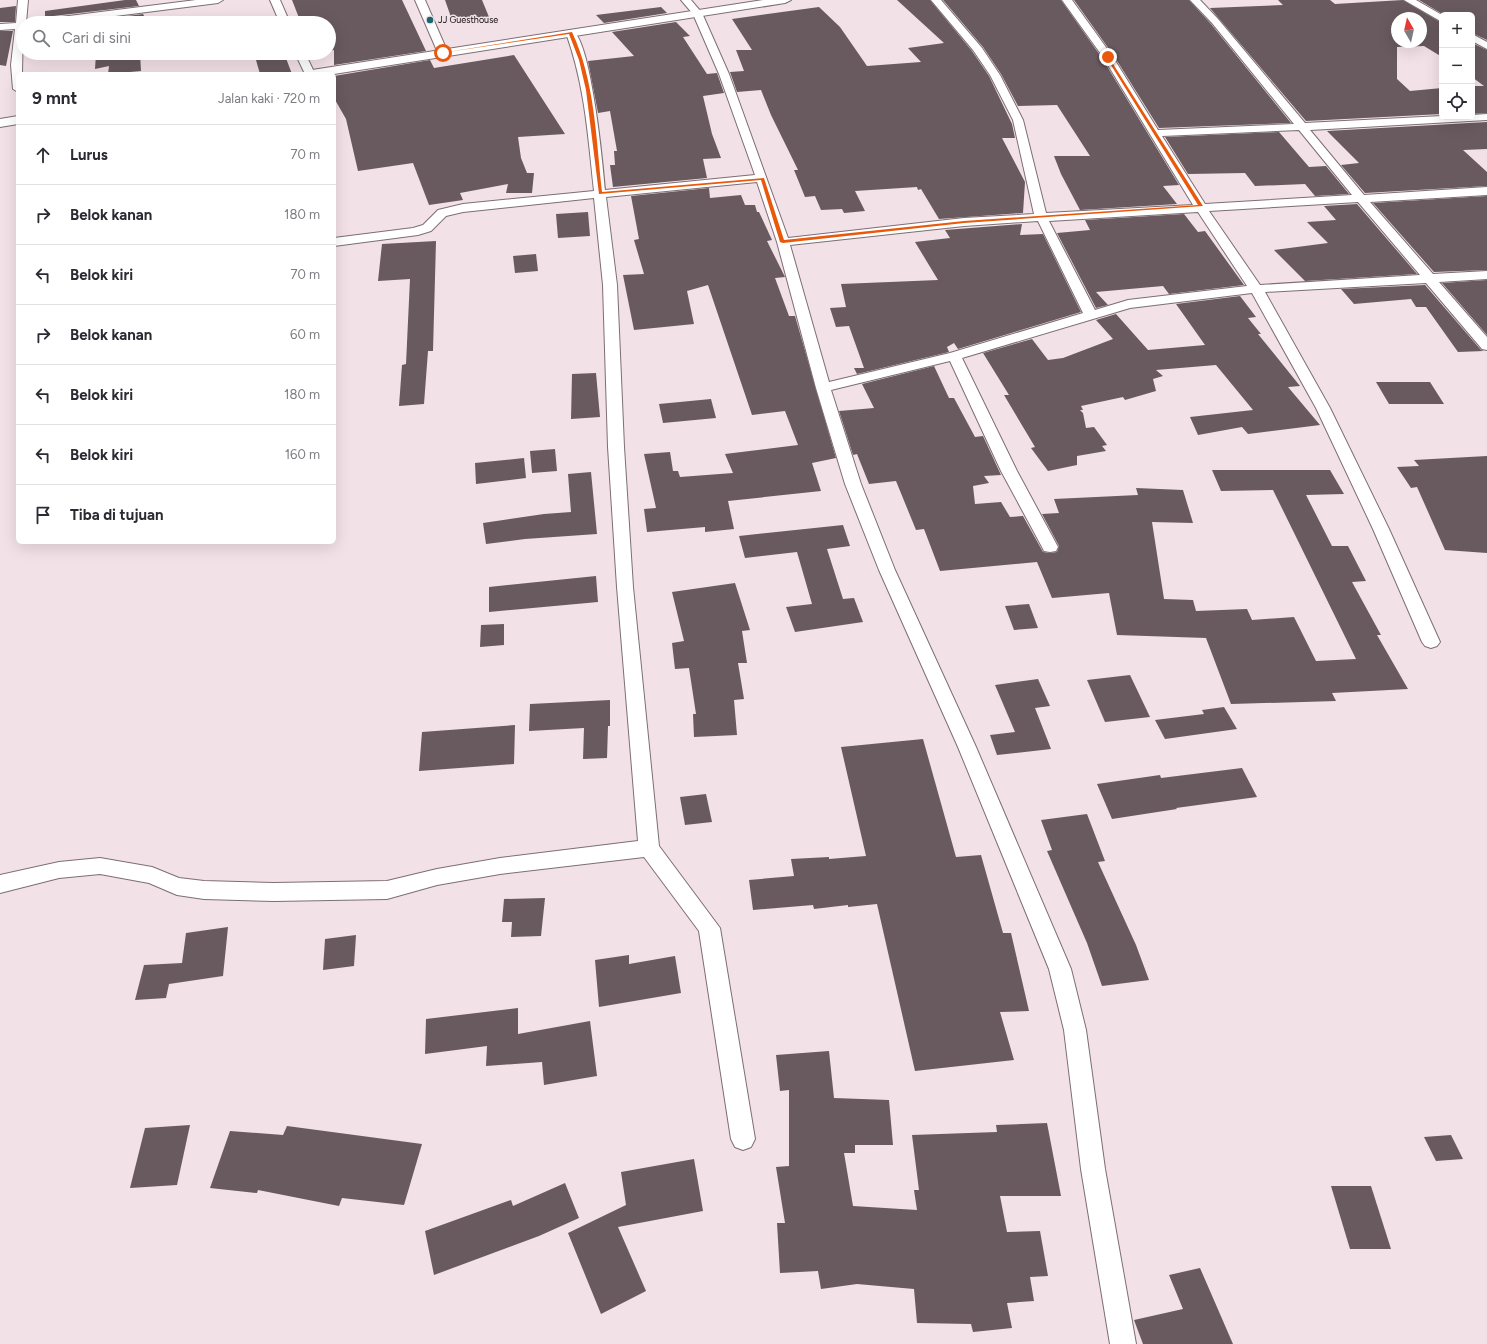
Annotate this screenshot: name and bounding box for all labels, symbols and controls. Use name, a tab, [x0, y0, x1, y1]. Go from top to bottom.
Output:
north arrow	[1391, 12, 1427, 48]
map controls	[1439, 12, 1475, 120]
button: +	[1439, 12, 1475, 48]
place label: JJ Guesthouse	[438, 14, 498, 25]
marker: JJ Guesthouse	[425, 15, 435, 25]
search box	[16, 16, 336, 60]
icon: search	[30, 27, 52, 49]
text: Cari di sini	[62, 29, 131, 47]
route start	[434, 44, 452, 62]
route end	[1099, 48, 1117, 66]
button: −	[1439, 48, 1475, 84]
button: locate	[1439, 84, 1475, 120]
text: 9 mnt	[32, 88, 77, 108]
text: Jalan kaki · 720 m	[218, 91, 320, 106]
icon: ahead	[32, 144, 54, 166]
text: Lurus	[70, 146, 108, 164]
text: 70 m	[290, 147, 320, 162]
icon: right	[32, 204, 54, 226]
text: Belok kanan	[70, 206, 152, 224]
text: 180 m	[284, 207, 320, 222]
icon: left	[32, 264, 54, 286]
text: Belok kiri	[70, 266, 133, 284]
text: 70 m	[290, 267, 320, 282]
icon: right	[32, 324, 54, 346]
text: Belok kanan	[70, 326, 152, 344]
text: 60 m	[290, 327, 320, 342]
icon: left	[32, 384, 54, 406]
text: Belok kiri	[70, 386, 133, 404]
text: 180 m	[284, 387, 320, 402]
icon: left	[32, 444, 54, 466]
text: Belok kiri	[70, 446, 133, 464]
text: 160 m	[285, 447, 320, 462]
icon: arrive	[32, 504, 54, 526]
text: Tiba di tujuan	[70, 506, 164, 524]

